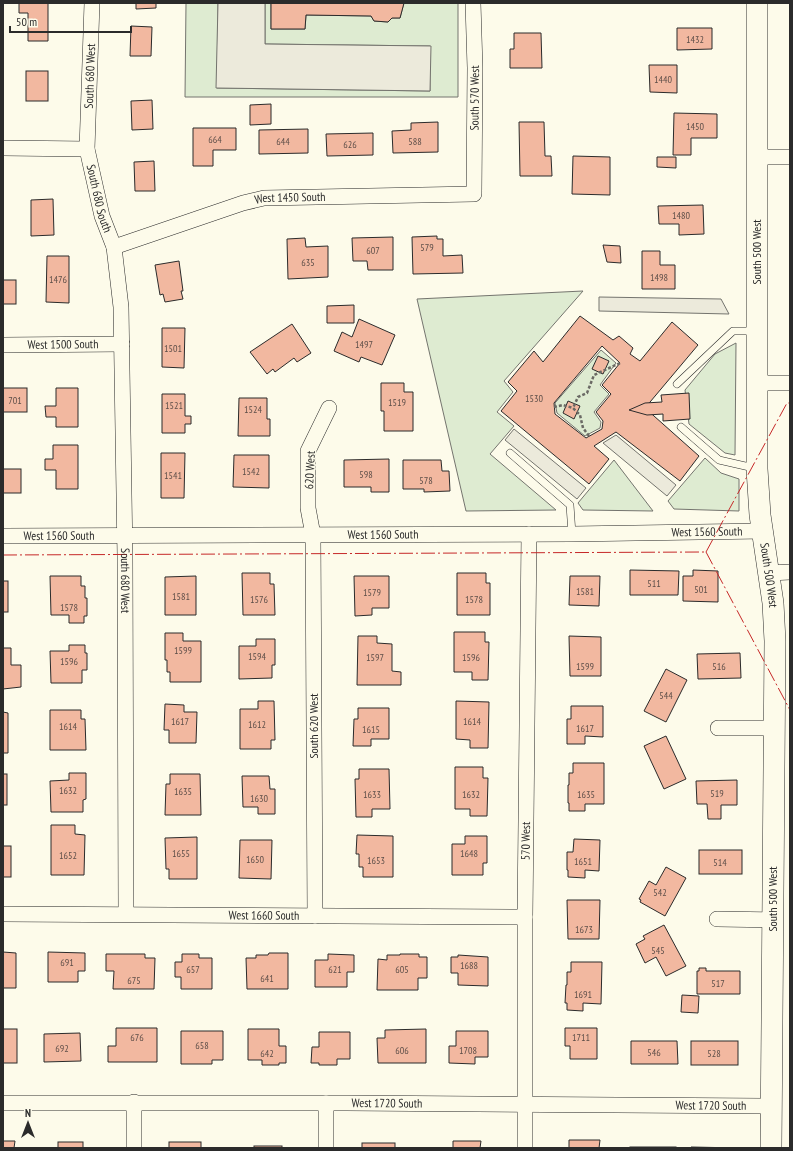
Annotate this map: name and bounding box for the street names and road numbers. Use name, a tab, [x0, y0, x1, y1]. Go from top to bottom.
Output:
street label: South 680 West	[81, 42, 98, 109]
street label: South 570 West	[467, 64, 482, 131]
street label: South 680 South	[84, 163, 116, 234]
street label: West 1450 South	[253, 189, 326, 207]
street label: South 500 West	[749, 219, 764, 285]
street label: West 1500 South	[28, 336, 98, 352]
street label: 620 West	[301, 450, 318, 490]
street label: West 1560 South	[671, 523, 743, 539]
street label: West 1560 South	[348, 527, 418, 542]
street label: West 1560 South	[24, 528, 94, 543]
street label: South 500 West	[757, 542, 781, 609]
street label: South 680 West	[118, 548, 133, 614]
street label: South 620 West	[306, 693, 321, 759]
street label: 570 West	[518, 821, 533, 860]
street label: South 500 West	[765, 866, 780, 932]
street label: West 1660 South	[229, 907, 299, 923]
street label: West 1720 South	[352, 1095, 422, 1111]
street label: West 1720 South	[676, 1097, 746, 1113]

